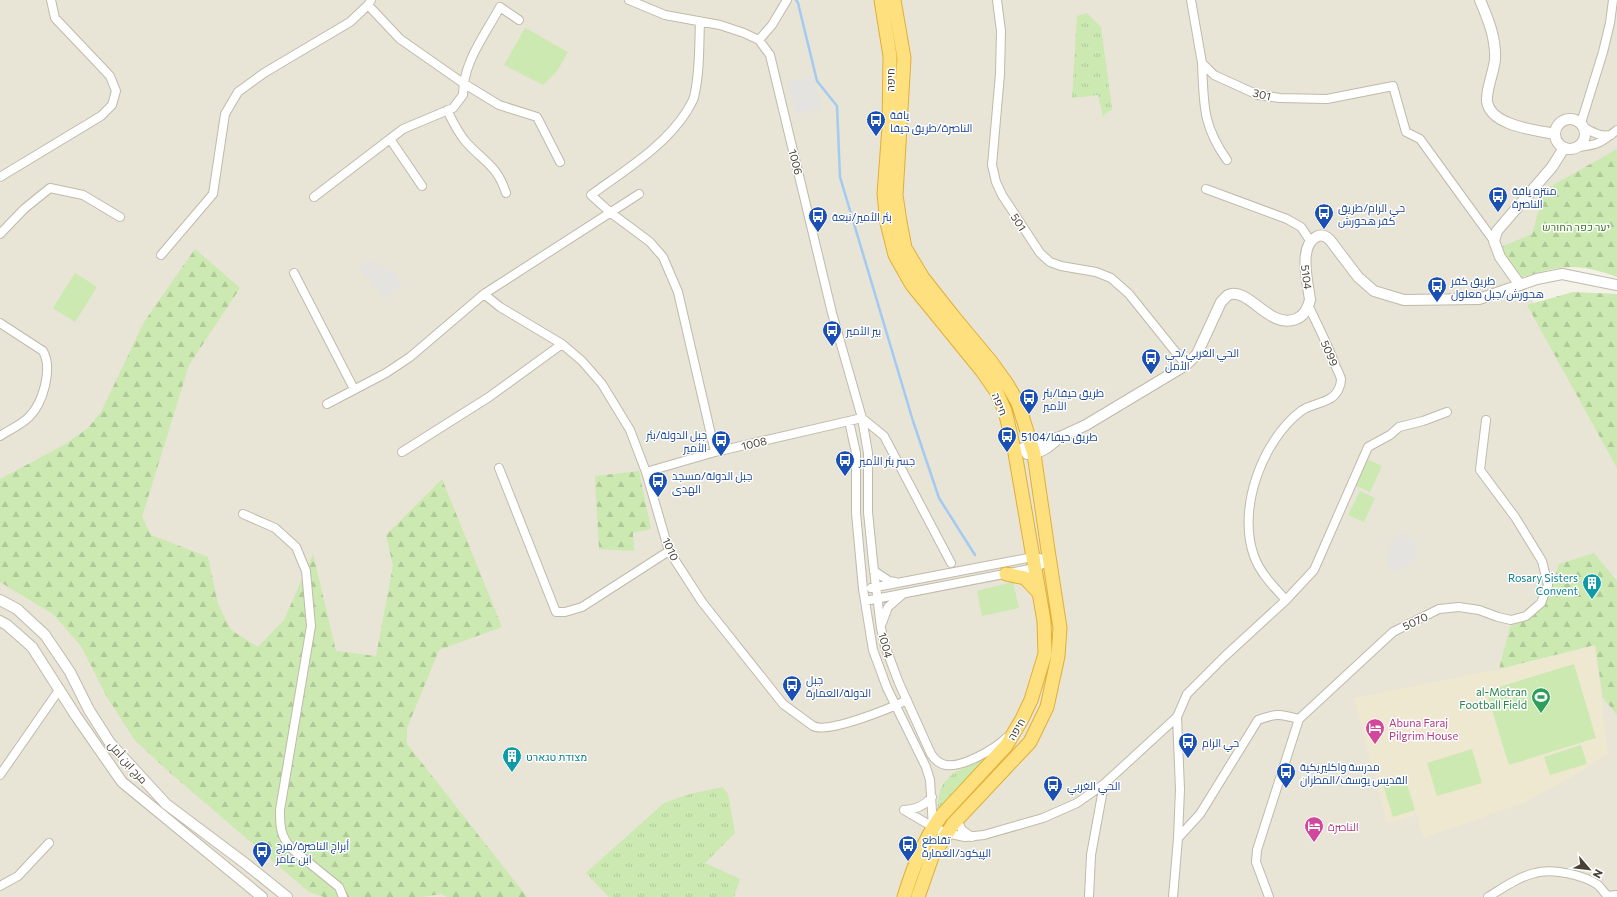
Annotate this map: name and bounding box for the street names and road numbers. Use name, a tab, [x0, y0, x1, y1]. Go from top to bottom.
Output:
street label: חיפה	[883, 68, 897, 92]
street label: 301	[1252, 85, 1272, 103]
street label: 1006	[787, 148, 805, 176]
street label: 501	[1009, 211, 1029, 233]
street label: 5104	[1299, 264, 1315, 290]
street label: 5099	[1319, 338, 1341, 368]
street label: חיפה	[990, 391, 1010, 417]
street label: 1008	[740, 434, 768, 452]
street label: 1010	[660, 536, 682, 562]
street label: 5070	[1400, 609, 1430, 633]
street label: 1004	[876, 631, 896, 659]
street label: חיפה	[1005, 716, 1027, 742]
street label: مرج ابن أمل	[104, 738, 150, 787]

